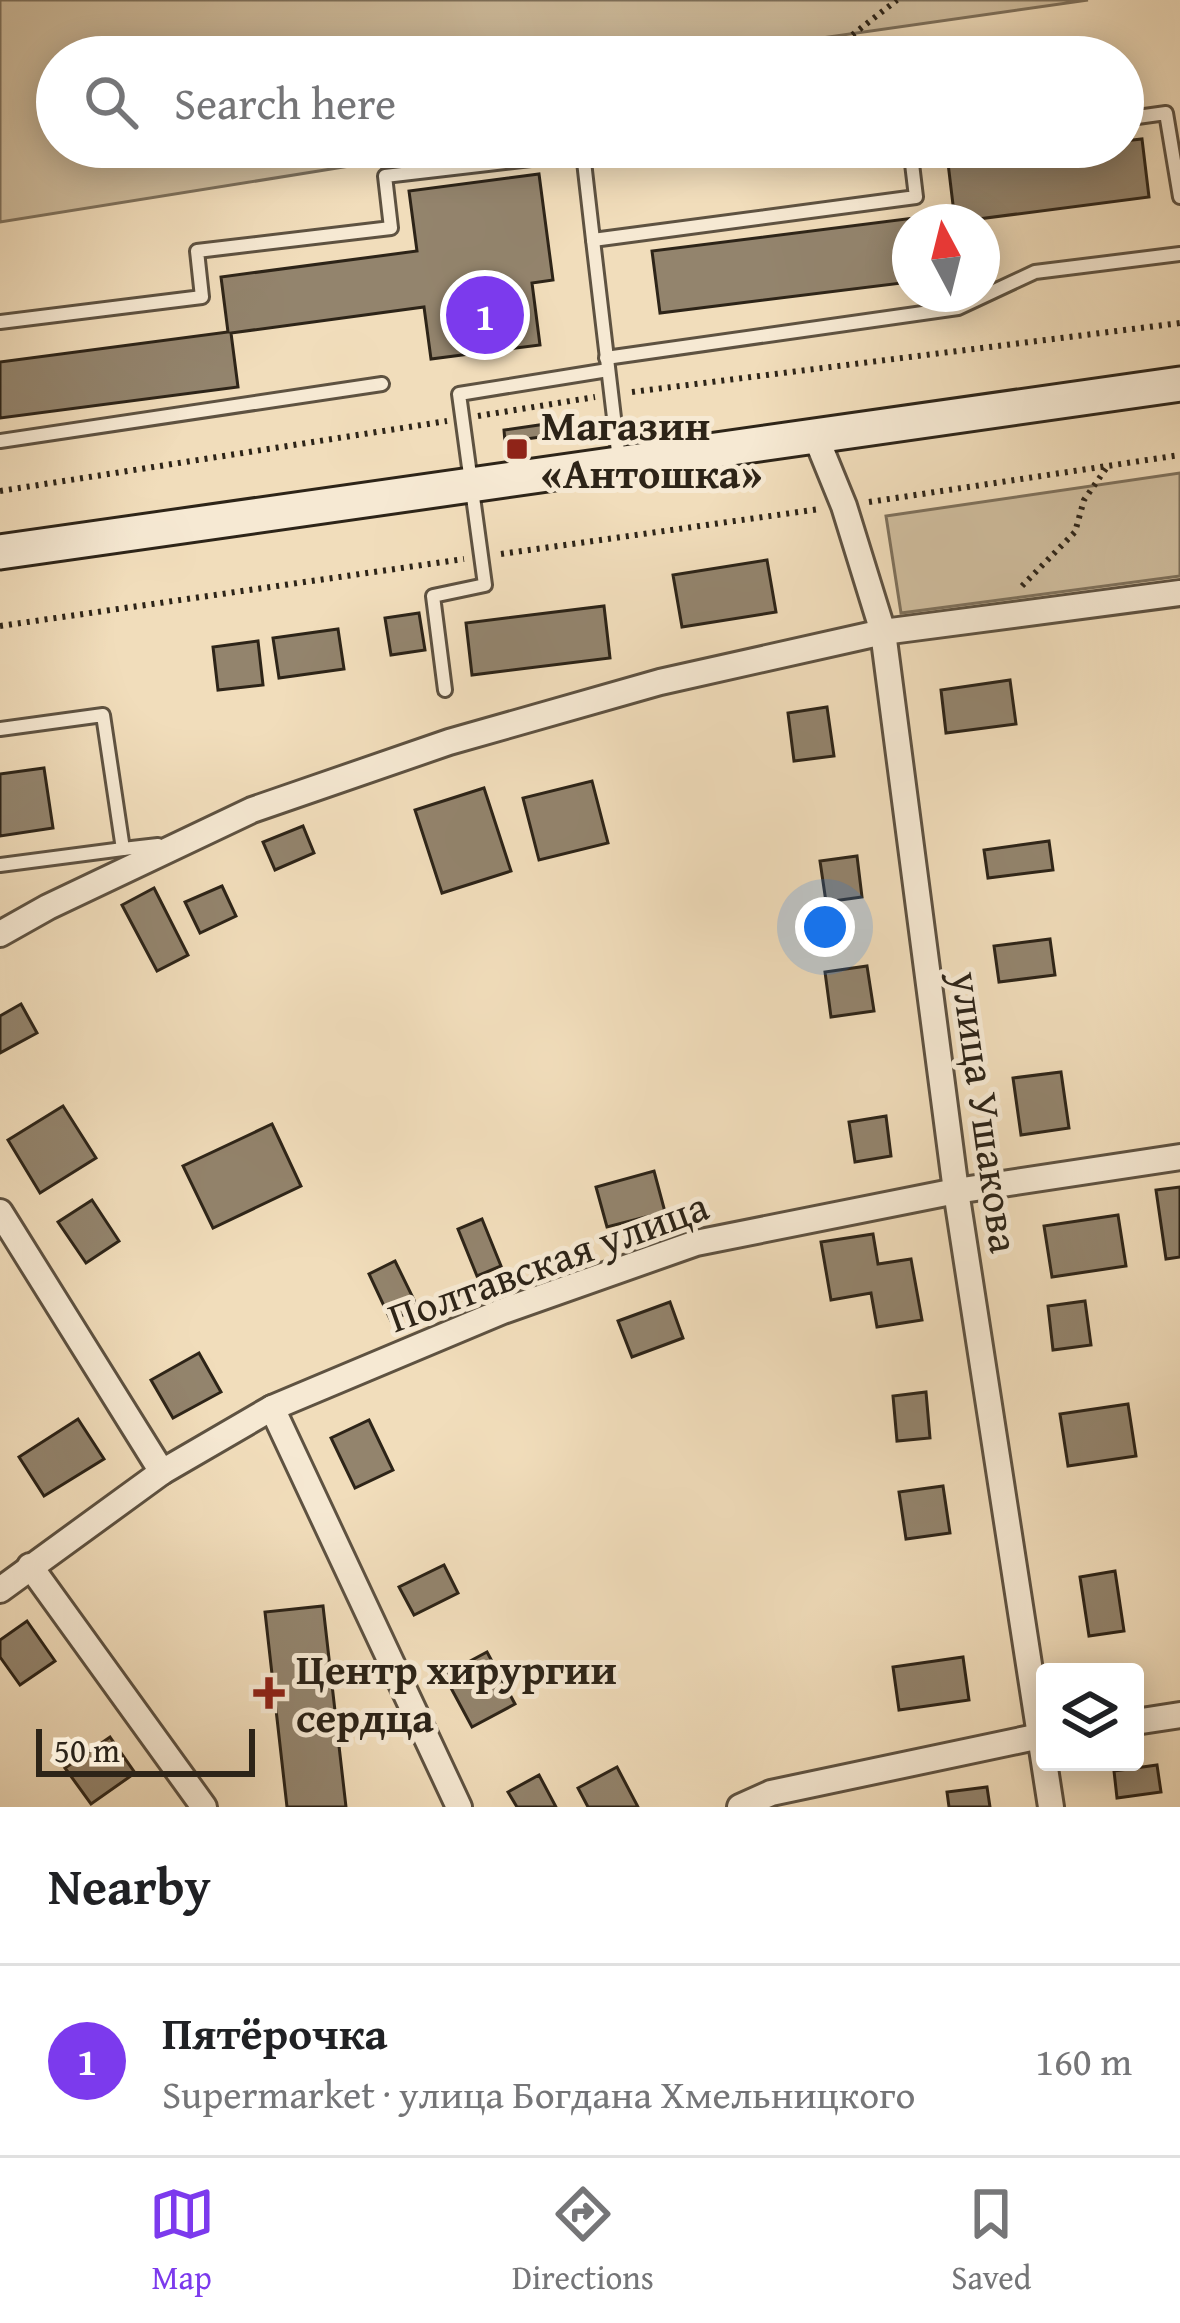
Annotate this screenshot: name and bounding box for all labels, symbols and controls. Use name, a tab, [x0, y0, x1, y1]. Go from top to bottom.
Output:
search box	[36, 36, 1144, 168]
icon: search	[78, 69, 144, 135]
text: Search here	[174, 70, 396, 135]
north arrow	[892, 204, 1000, 312]
pin: 1	[446, 270, 524, 360]
place label: Магазин «Антошка»	[541, 394, 762, 503]
marker: Магазин «Антошка»	[504, 436, 530, 462]
your location	[795, 897, 855, 957]
street label: улица Ушакова	[936, 966, 1036, 1257]
street label: Полтавская улица	[379, 1174, 717, 1347]
place label: Центр хирургии сердца	[296, 1638, 617, 1747]
map controls	[1036, 1663, 1144, 1771]
button: layers	[1036, 1663, 1144, 1771]
marker: Центр хирургии сердца	[253, 1677, 285, 1709]
scale bar	[36, 1723, 255, 1776]
text: 50 m	[54, 1726, 120, 1774]
text: Nearby	[48, 1848, 211, 1923]
text: Пятёрочка	[162, 2000, 388, 2065]
text: 1	[77, 2032, 97, 2089]
text: 160 m	[1035, 2032, 1132, 2089]
text: Supermarket · улица Богдана Хмельницкого	[162, 2065, 916, 2122]
tab: Map	[149, 2181, 215, 2301]
tab: Directions	[512, 2181, 654, 2301]
tab: Saved	[951, 2181, 1031, 2301]

